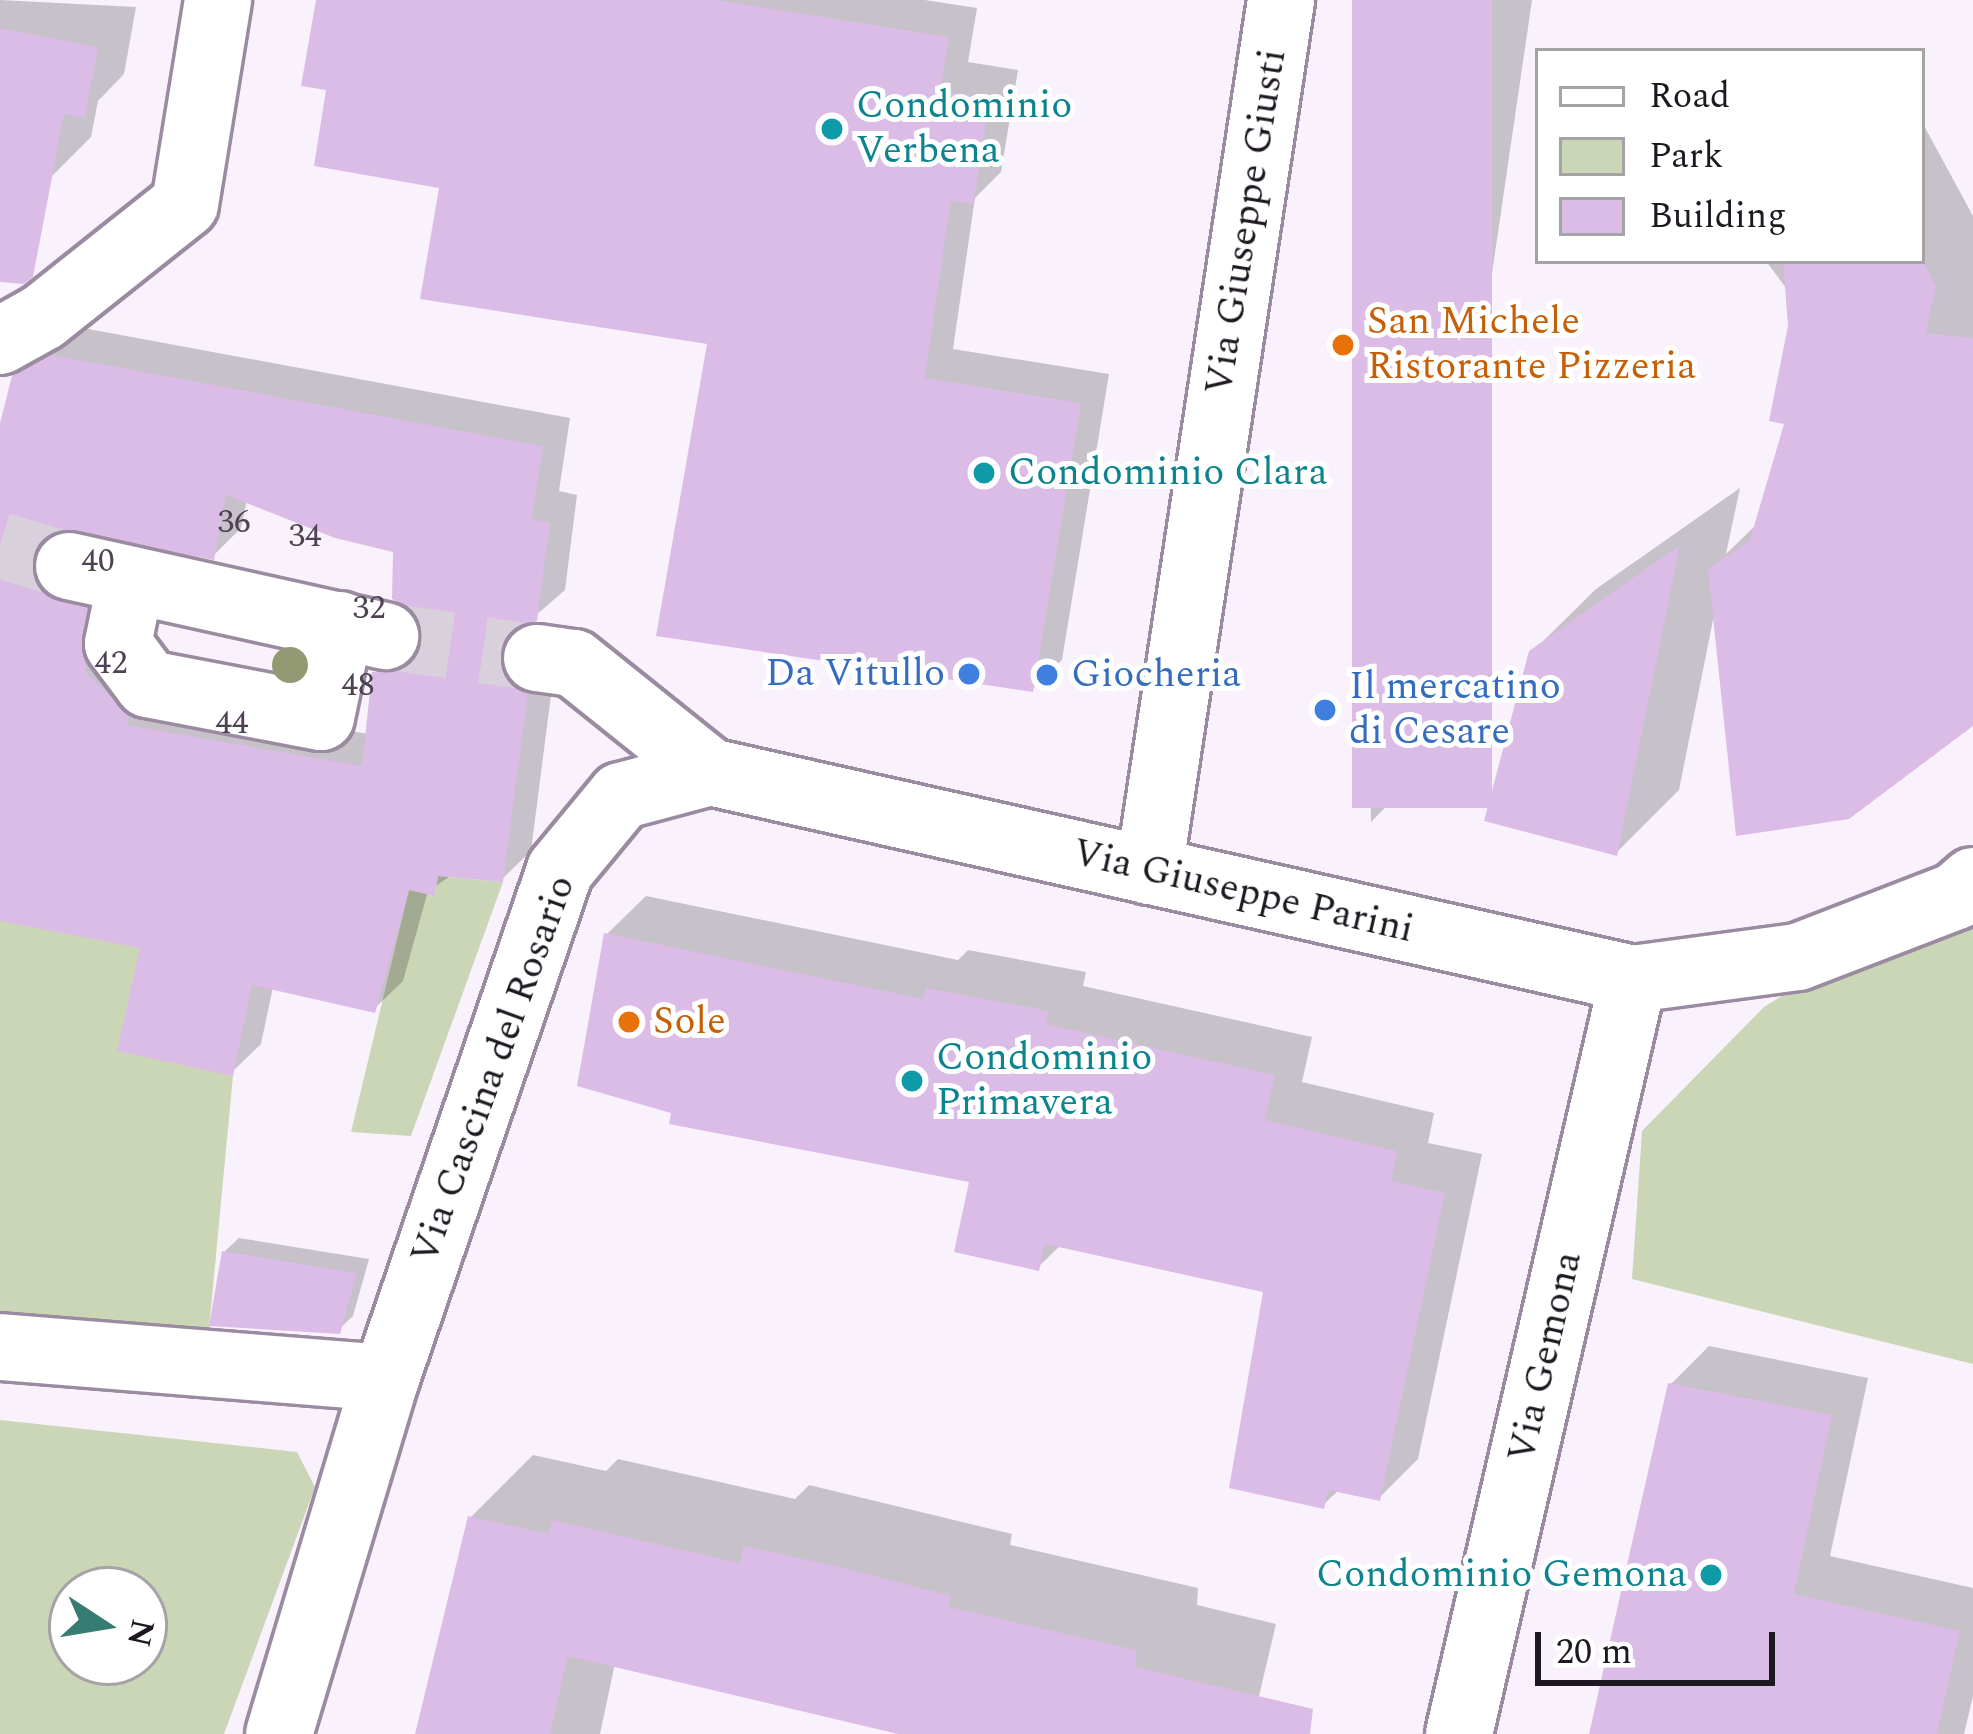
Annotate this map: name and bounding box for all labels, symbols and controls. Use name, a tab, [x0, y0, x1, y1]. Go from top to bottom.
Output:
street label: Via Giuseppe Giusti	[1197, 46, 1297, 398]
legend	[1535, 48, 1925, 264]
text: Road	[1649, 69, 1730, 124]
place label: Condominio Verbena	[856, 84, 1072, 175]
marker: Condominio Verbena	[819, 116, 845, 142]
text: Park	[1649, 129, 1723, 184]
text: Building	[1649, 189, 1787, 244]
place label: San Michele Ristorante Pizzeria	[1367, 300, 1696, 391]
marker: San Michele Ristorante Pizzeria	[1330, 332, 1356, 358]
place label: Condominio Clara	[1008, 450, 1328, 496]
marker: Condominio Clara	[971, 460, 997, 486]
house number: 36	[218, 503, 250, 543]
house number: 34	[289, 517, 321, 557]
house number: 40	[82, 542, 114, 582]
house number: 32	[353, 589, 385, 629]
house number: 42	[95, 644, 127, 684]
place label: Da Vitullo	[765, 651, 945, 697]
place label: Giocheria	[1071, 652, 1241, 698]
marker: Da Vitullo	[956, 661, 982, 687]
marker: Giocheria	[1034, 662, 1060, 688]
place label: Il mercatino di Cesare	[1349, 665, 1561, 756]
house number: 48	[342, 666, 374, 706]
marker: Il mercatino di Cesare	[1312, 697, 1338, 723]
house number: 44	[216, 704, 248, 744]
street label: Via Giuseppe Parini	[1068, 830, 1418, 954]
street label: Via Cascina del Rosario	[402, 869, 586, 1271]
place label: Sole	[653, 999, 726, 1045]
marker: Sole	[616, 1009, 642, 1035]
place label: Condominio Primavera	[936, 1036, 1152, 1127]
marker: Condominio Primavera	[899, 1068, 925, 1094]
street label: Via Gemona	[1499, 1247, 1593, 1467]
place label: Condominio Gemona	[1316, 1552, 1687, 1598]
marker: Condominio Gemona	[1698, 1562, 1724, 1588]
north arrow	[48, 1566, 168, 1686]
scale bar	[1541, 1608, 1781, 1682]
text: N	[113, 1614, 168, 1651]
text: 20 m	[1556, 1625, 1632, 1680]

